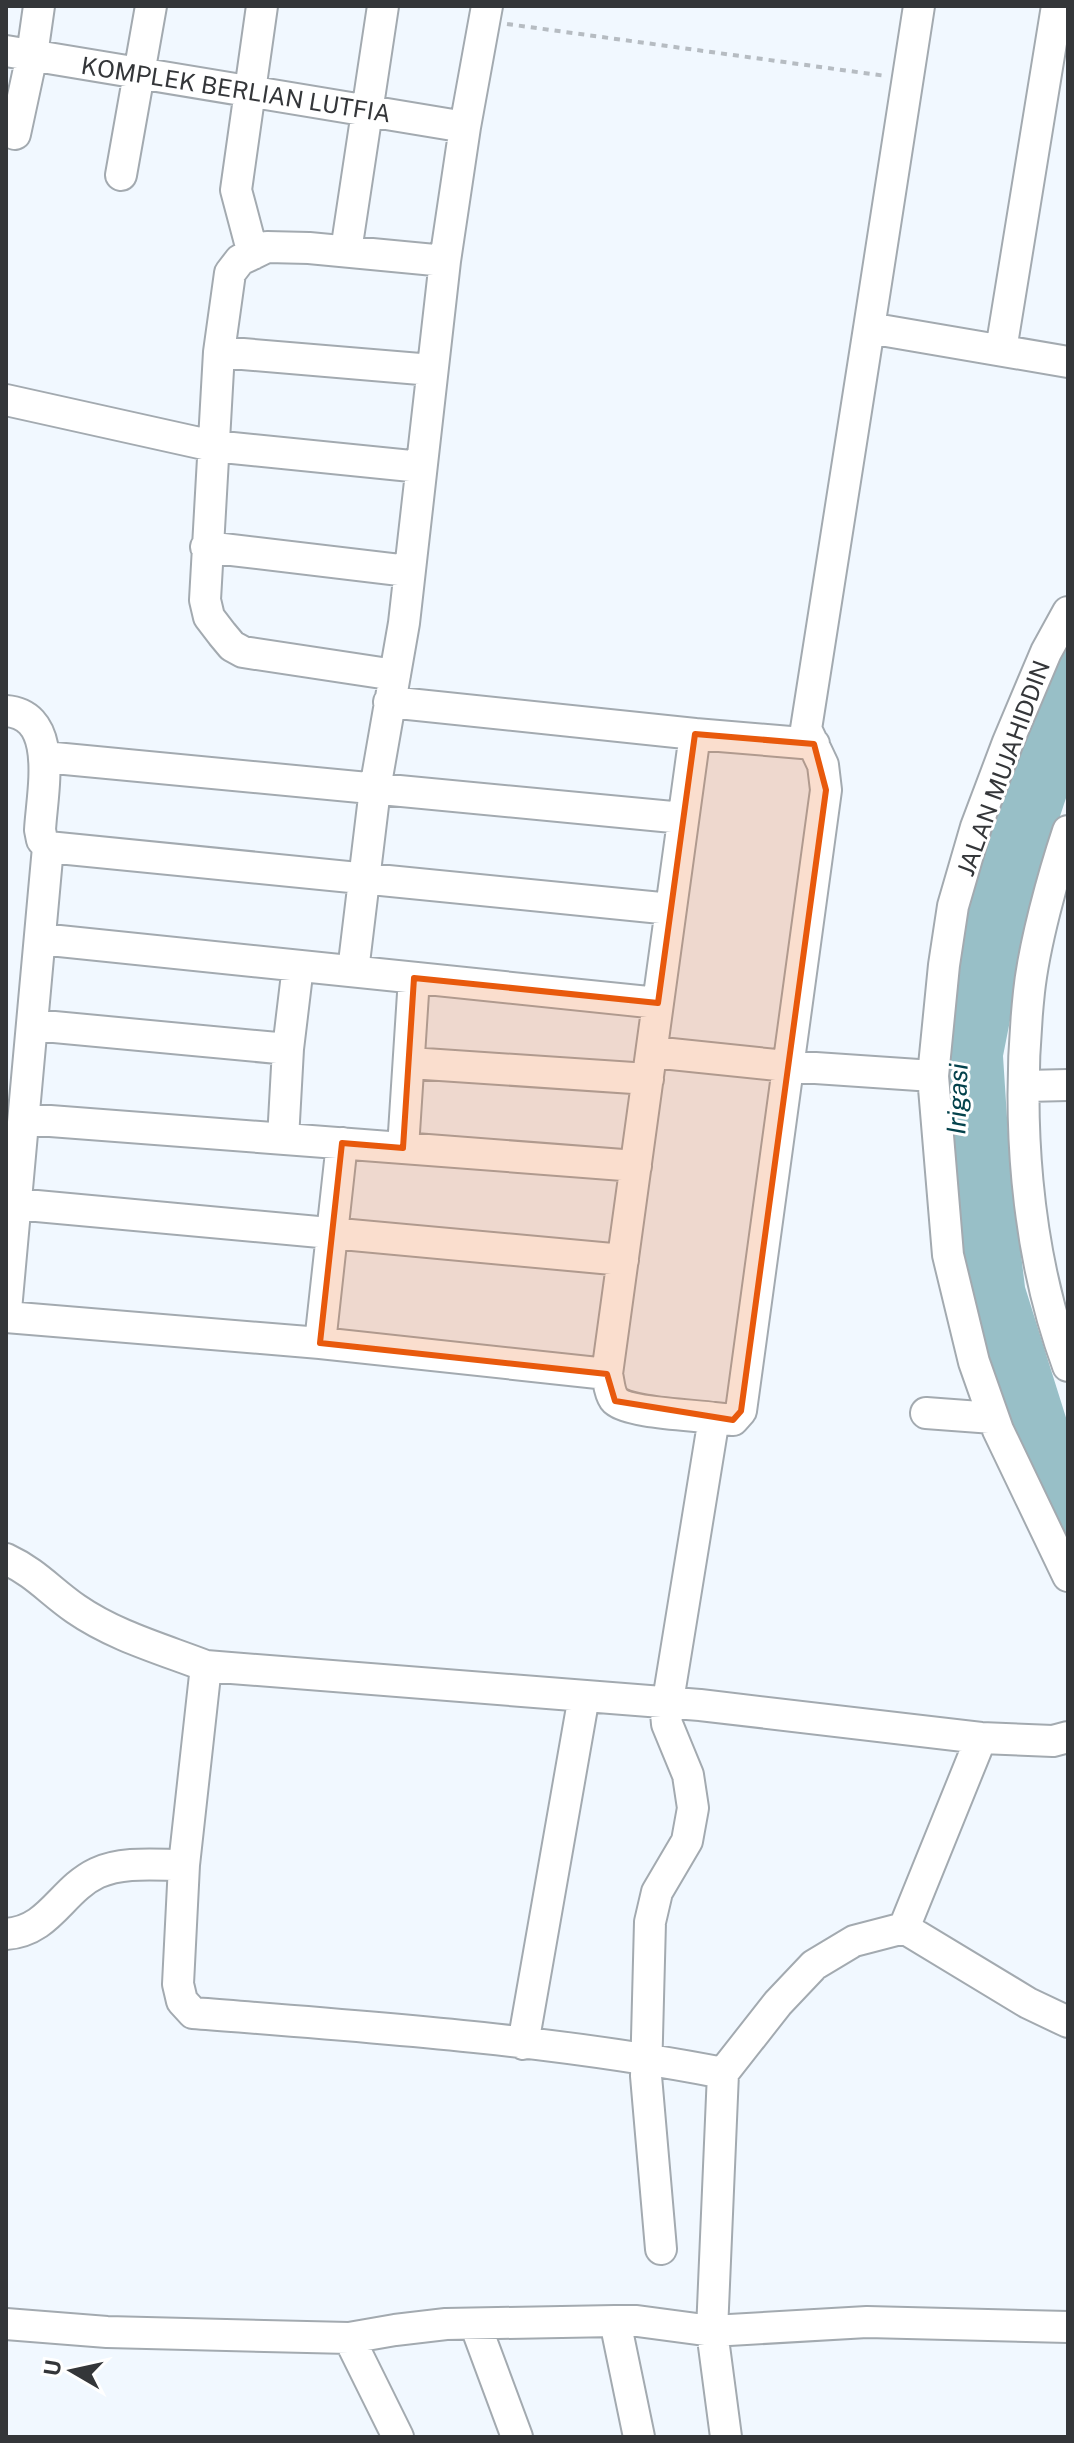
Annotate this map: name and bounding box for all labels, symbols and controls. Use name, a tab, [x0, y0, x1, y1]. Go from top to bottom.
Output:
street label: KOMPLEK BERLIAN LUTFIA	[79, 51, 393, 127]
street label: JALAN MUJAHIDDIN	[951, 656, 1055, 880]
water label: Irigasi	[940, 1062, 974, 1135]
north arrow	[32, 2331, 112, 2411]
text: U	[38, 2358, 66, 2378]

